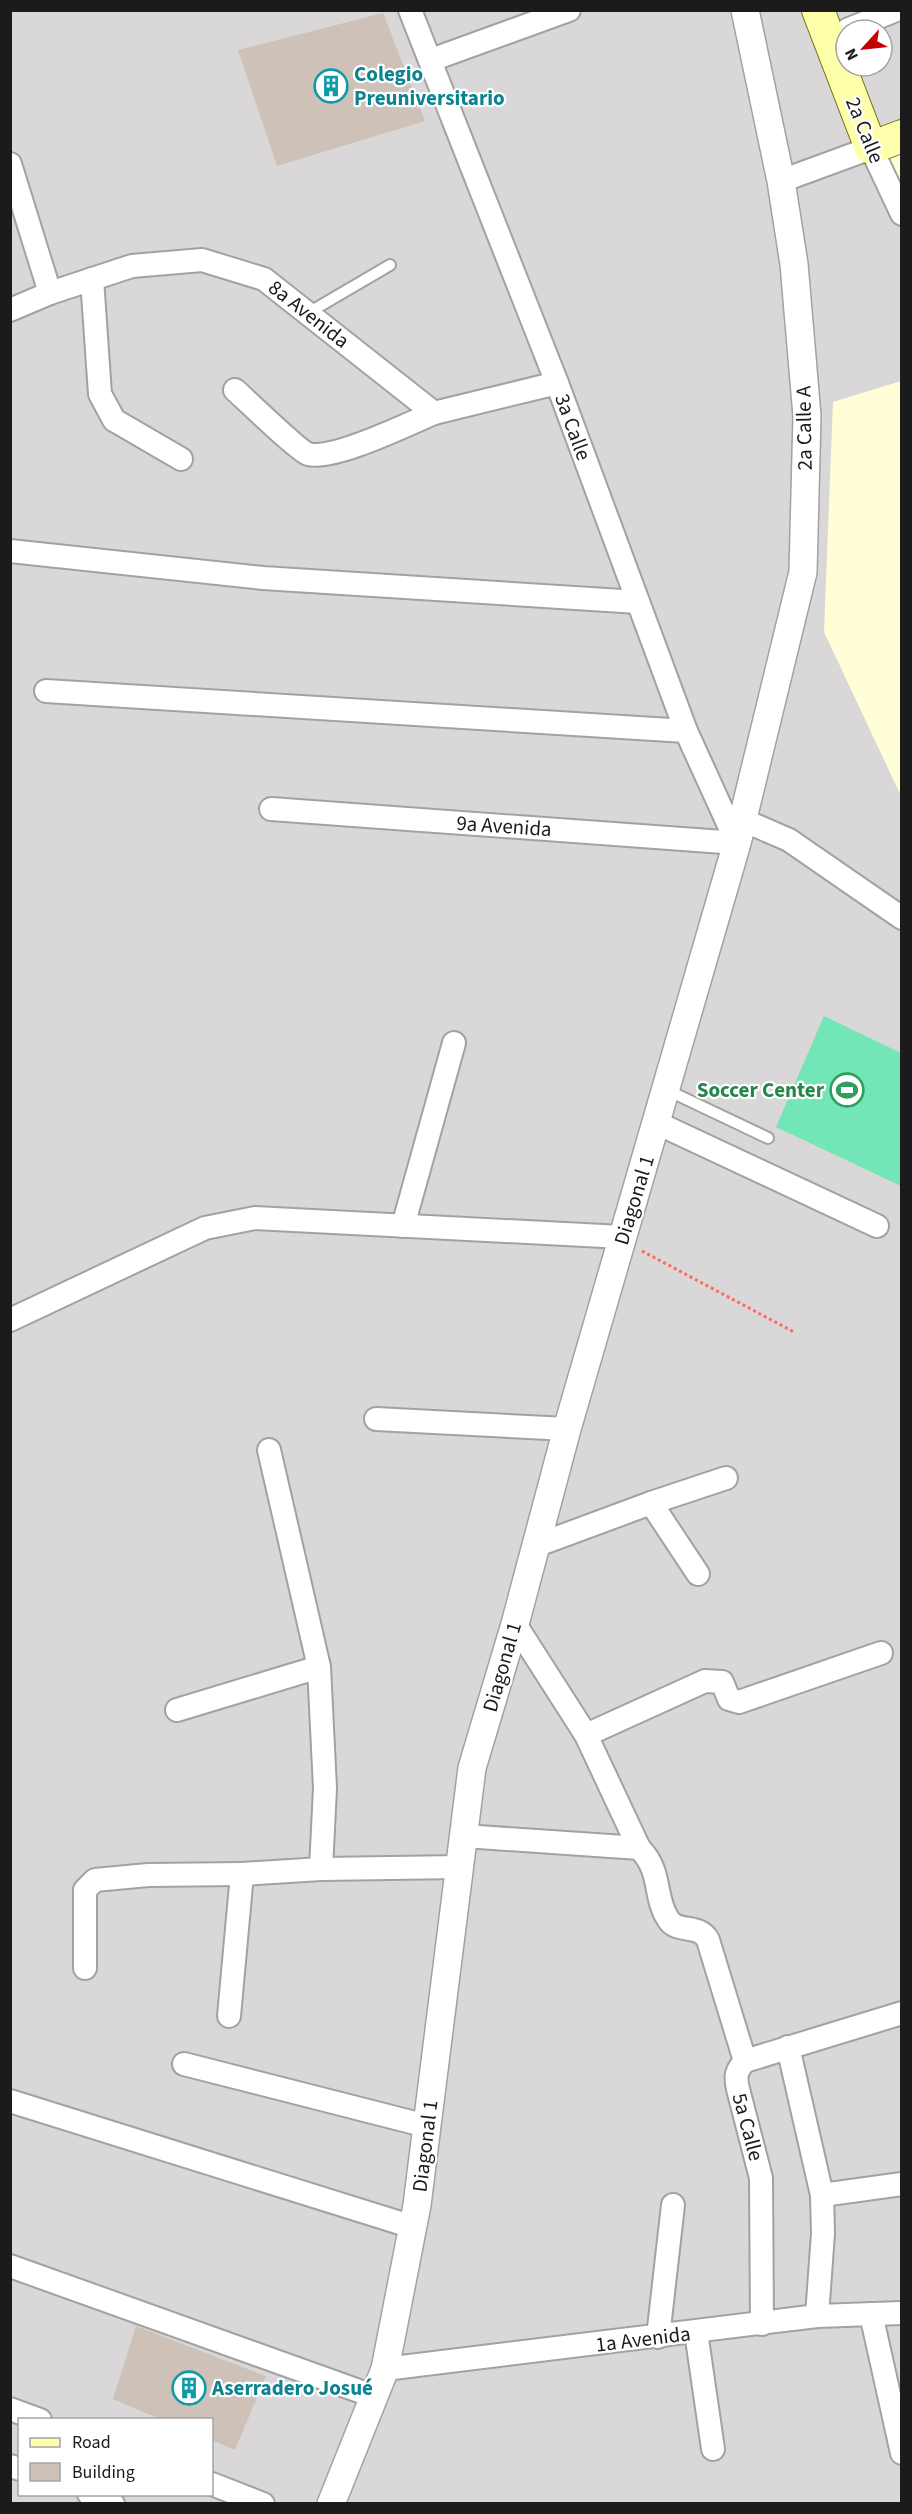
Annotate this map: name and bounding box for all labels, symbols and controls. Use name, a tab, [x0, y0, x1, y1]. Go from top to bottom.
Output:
north arrow	[834, 18, 894, 78]
text: N	[839, 45, 864, 64]
place label: Colegio Preuniversitario	[354, 59, 505, 113]
building icon: Colegio Preuniversitario	[313, 68, 349, 104]
street label: 2a Calle	[838, 92, 892, 168]
street label: 8a Avenida	[262, 273, 356, 355]
street label: 2a Calle A	[788, 385, 820, 471]
street label: 3a Calle	[547, 389, 599, 465]
street label: 9a Avenida	[455, 808, 553, 844]
sports icon: Soccer Center	[829, 1072, 865, 1108]
place label: Soccer Center	[697, 1075, 825, 1105]
street label: Diagonal 1	[606, 1151, 662, 1249]
street label: Diagonal 1	[475, 1618, 529, 1716]
street label: 5a Calle	[725, 2090, 771, 2164]
street label: Diagonal 1	[404, 2098, 446, 2194]
street label: 1a Avenida	[594, 2318, 692, 2360]
building icon: Aserradero Josué	[171, 2370, 207, 2406]
place label: Aserradero Josué	[211, 2373, 373, 2403]
legend	[18, 2418, 213, 2496]
text: Road	[72, 2430, 111, 2455]
text: Building	[72, 2460, 135, 2485]

